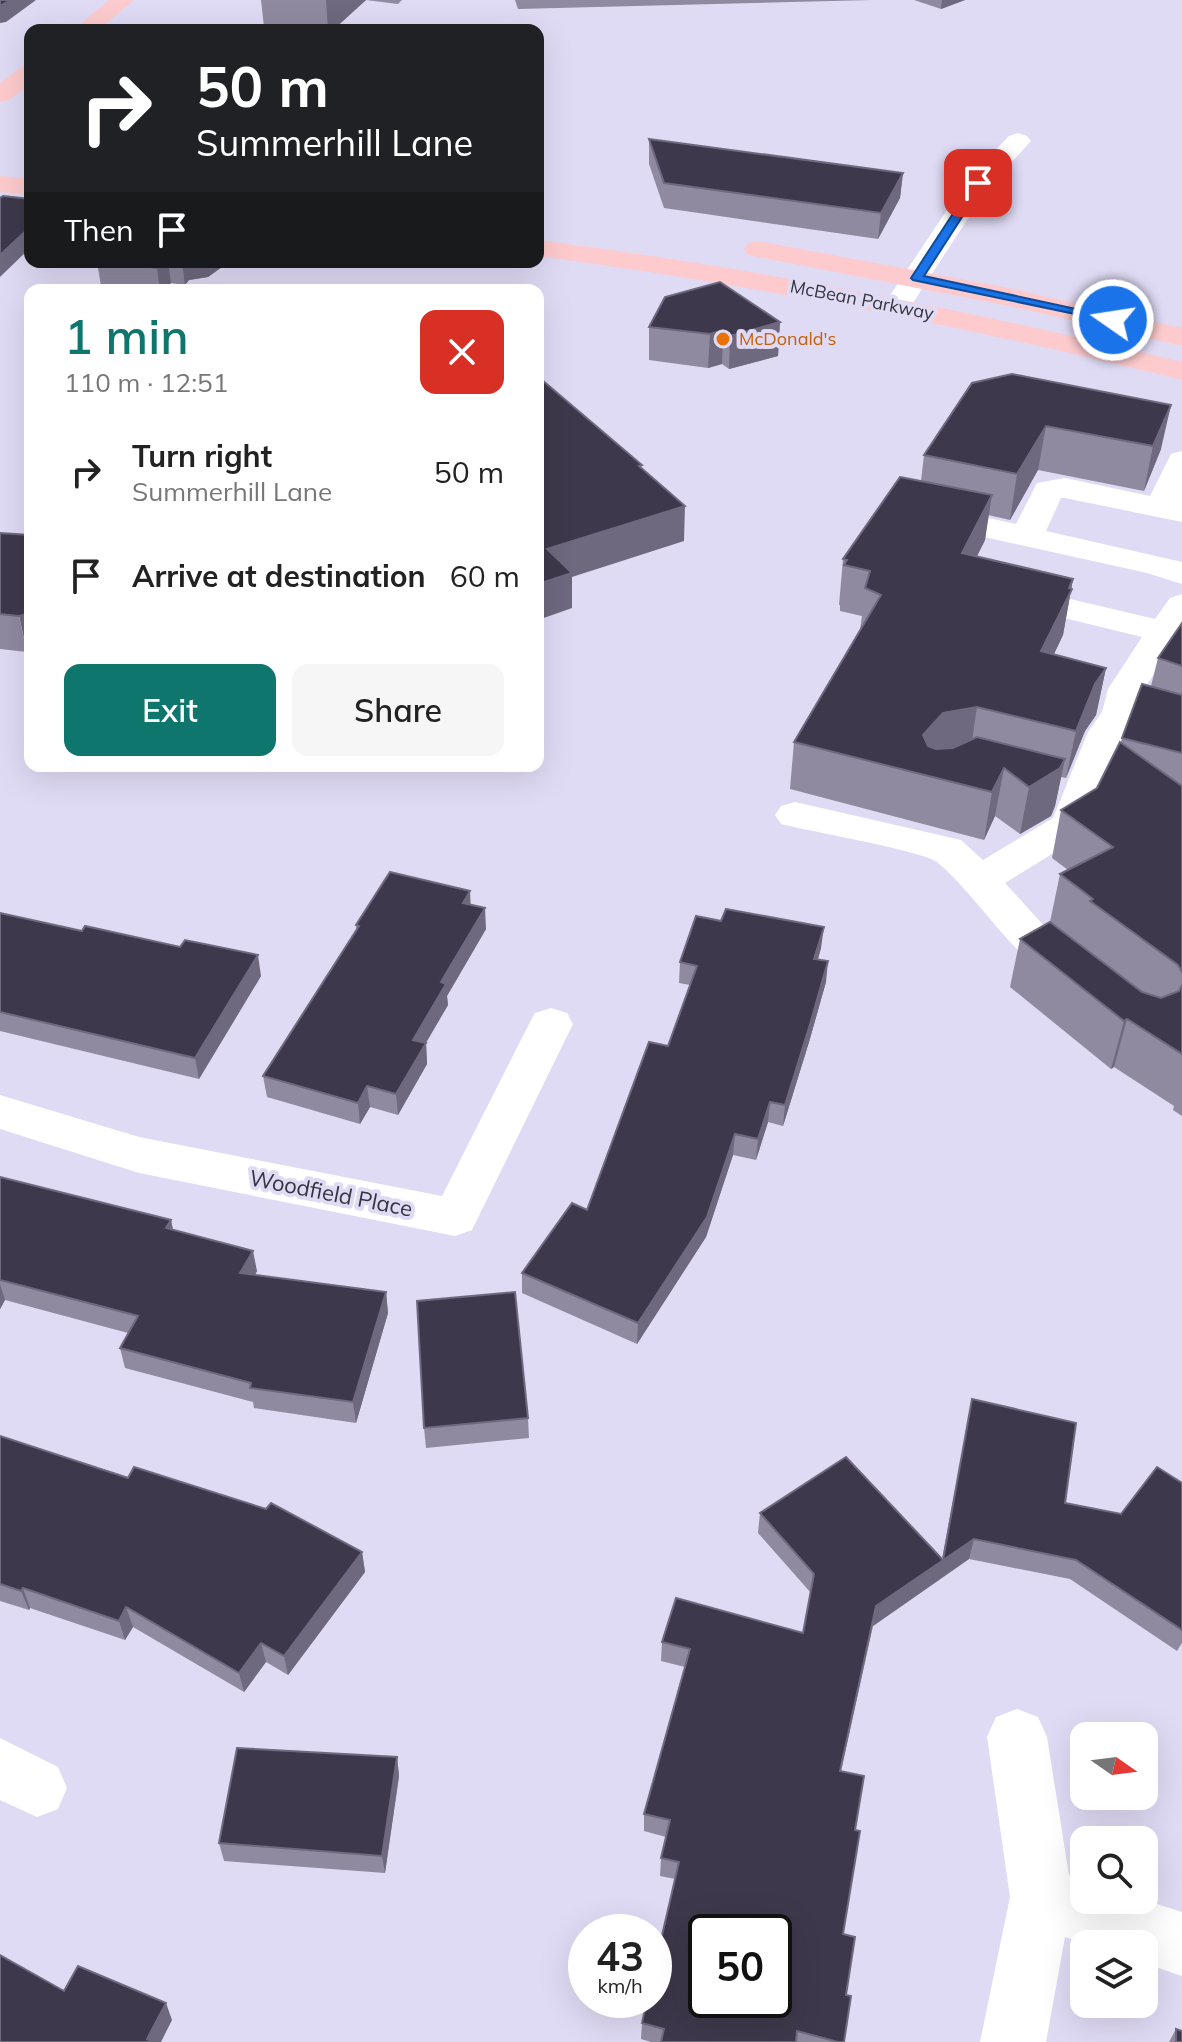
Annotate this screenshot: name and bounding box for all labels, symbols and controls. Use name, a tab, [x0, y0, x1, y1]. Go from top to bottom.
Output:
text: 50 m	[196, 51, 329, 121]
icon: right	[64, 56, 168, 160]
text: Summerhill Lane	[196, 120, 473, 165]
pin	[944, 149, 1012, 217]
icon: arrive	[956, 161, 1000, 205]
icon: arrive	[150, 208, 194, 252]
text: Then	[64, 211, 134, 249]
street label: McBean Parkway	[788, 274, 936, 325]
position arrow	[1071, 278, 1155, 362]
text: 1 min	[64, 306, 189, 366]
button: close	[420, 310, 504, 394]
place label: McDonald's	[739, 327, 836, 350]
marker: McDonald's	[714, 330, 732, 348]
text: 110 m · 12:51	[64, 366, 228, 399]
text: Turn right	[132, 437, 272, 475]
icon: right	[64, 450, 108, 494]
text: 50 m	[434, 453, 504, 491]
text: Summerhill Lane	[132, 475, 332, 508]
icon: arrive	[64, 554, 108, 598]
text: Arrive at destination	[132, 557, 426, 595]
text: 60 m	[450, 557, 520, 595]
button: Exit	[64, 664, 276, 756]
button: Share	[292, 664, 504, 756]
street label: Woodfield Place	[247, 1163, 415, 1223]
north arrow	[1070, 1722, 1158, 1810]
map controls	[1070, 1722, 1158, 2018]
button: search	[1070, 1826, 1158, 1914]
speed limit sign: 50	[688, 1914, 792, 2018]
button: layers	[1070, 1930, 1158, 2018]
text: 43	[596, 1931, 644, 1981]
text: km/h	[597, 1973, 643, 1998]

